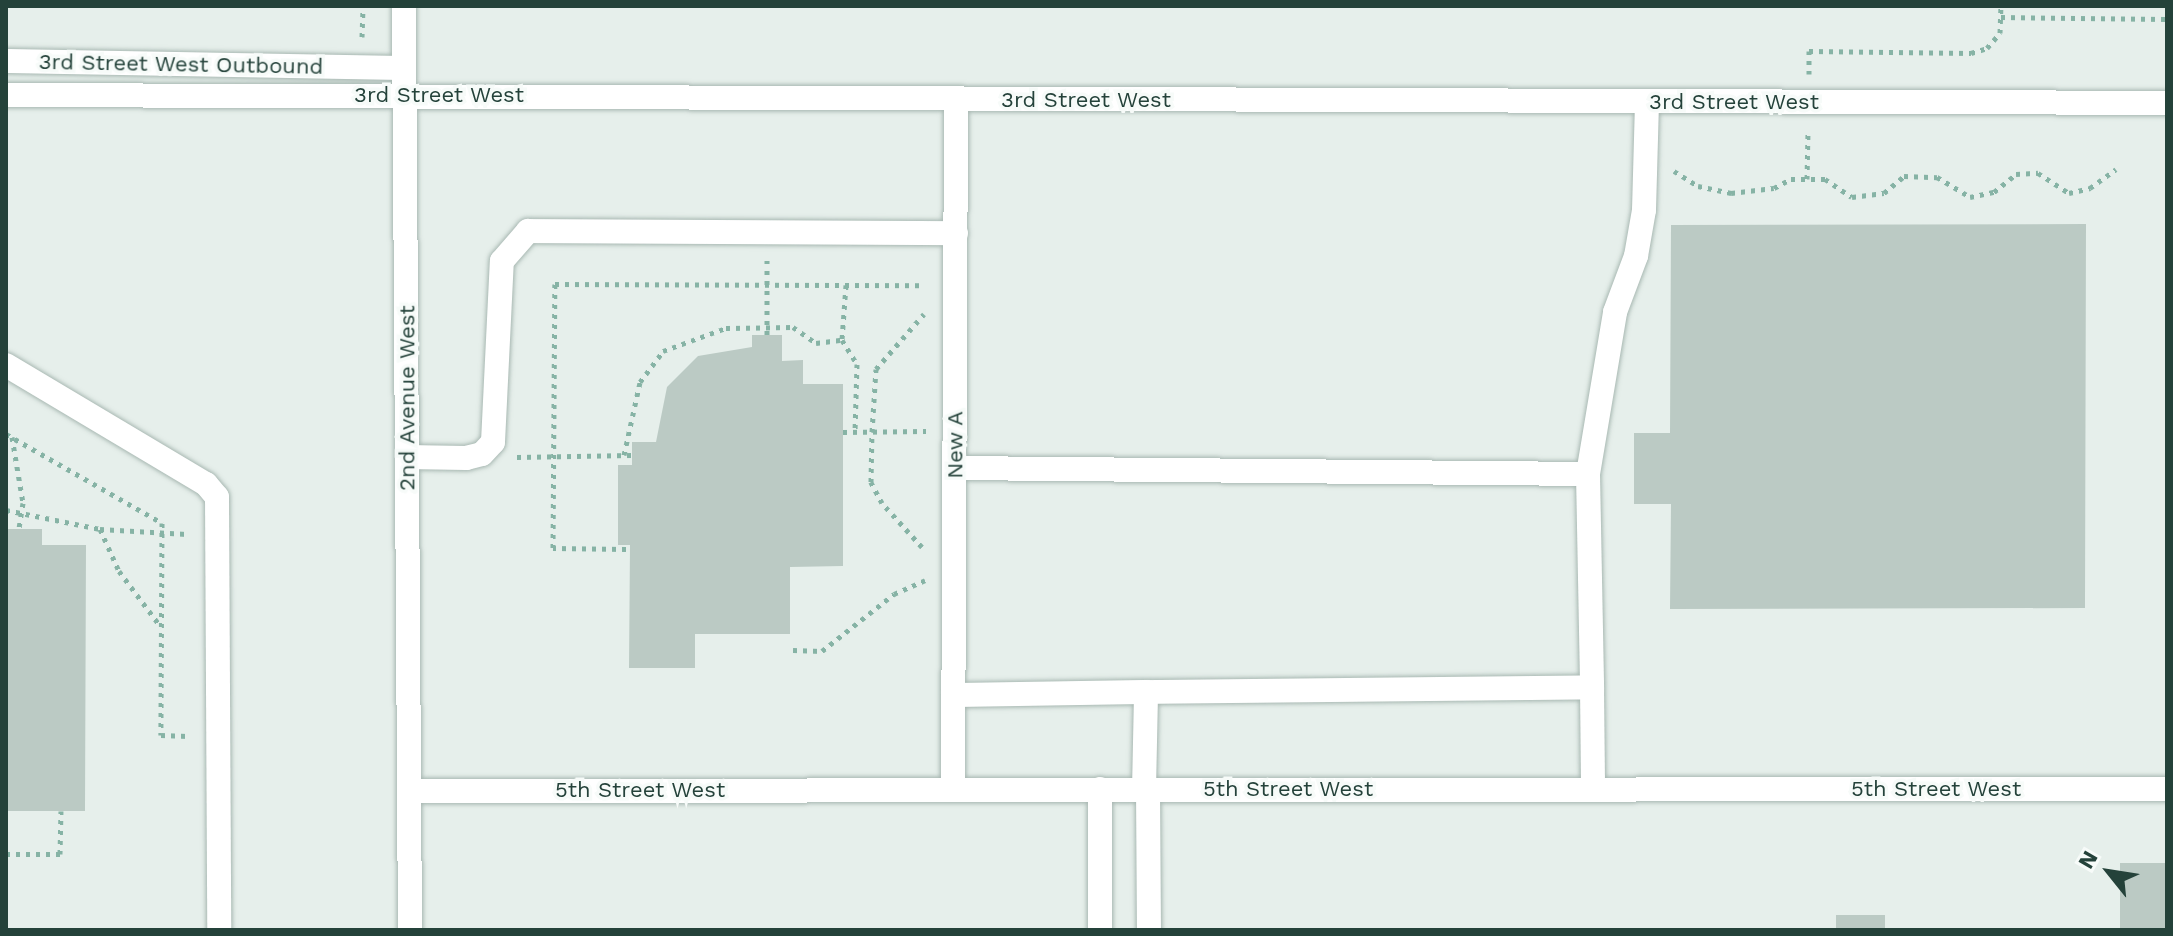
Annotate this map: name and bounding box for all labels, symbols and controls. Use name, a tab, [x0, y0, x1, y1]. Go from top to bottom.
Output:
street label: 3rd Street West Outbound	[38, 48, 324, 80]
street label: 3rd Street West	[354, 82, 524, 108]
street label: 3rd Street West	[1001, 87, 1171, 113]
street label: 3rd Street West	[1649, 89, 1819, 115]
street label: 2nd Avenue West	[394, 305, 420, 491]
street label: New A	[942, 411, 968, 479]
street label: 5th Street West	[1203, 776, 1373, 802]
street label: 5th Street West	[1851, 776, 2021, 802]
street label: 5th Street West	[555, 777, 725, 803]
north arrow	[2069, 832, 2149, 912]
text: N	[2073, 846, 2103, 873]

